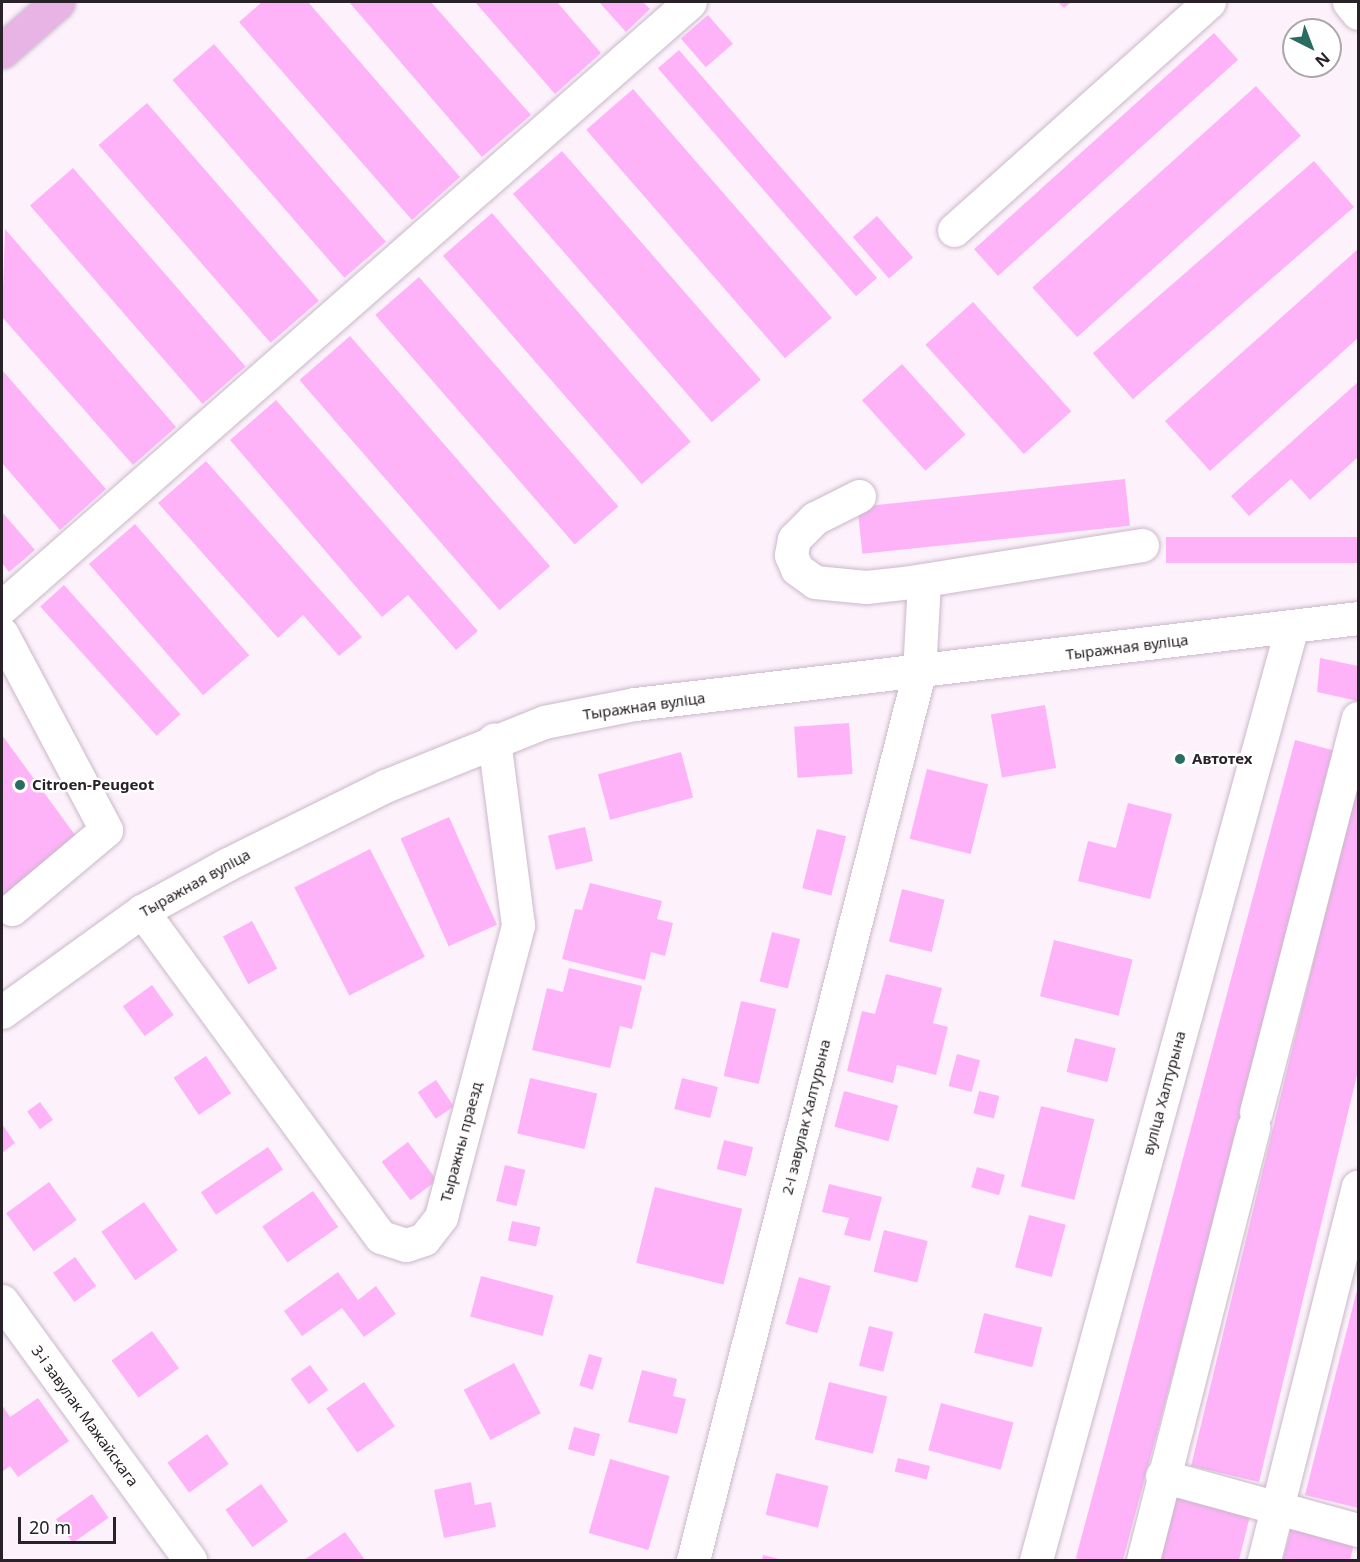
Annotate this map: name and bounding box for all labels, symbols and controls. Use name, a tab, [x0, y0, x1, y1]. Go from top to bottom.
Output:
north arrow	[1282, 18, 1342, 78]
text: N	[1311, 47, 1335, 72]
street label: Тыражная вуліца	[1065, 631, 1189, 663]
street label: Тыражная вуліца	[582, 689, 706, 723]
place label: Автотех	[1192, 750, 1252, 768]
marker: Автотех	[1173, 752, 1187, 766]
place label: Citroen-Peugeot	[32, 776, 154, 794]
marker: Citroen-Peugeot	[13, 778, 27, 792]
street label: Тыражная вуліца	[137, 845, 253, 921]
street label: вуліца Халтурына	[1139, 1029, 1189, 1157]
street label: 2-і завулак Халтурына	[778, 1037, 834, 1197]
street label: Тыражны праезд	[436, 1080, 486, 1204]
street label: 3-і завулак Мажайскага	[28, 1342, 142, 1490]
scale bar	[21, 1505, 118, 1543]
text: 20 m	[29, 1515, 71, 1539]

